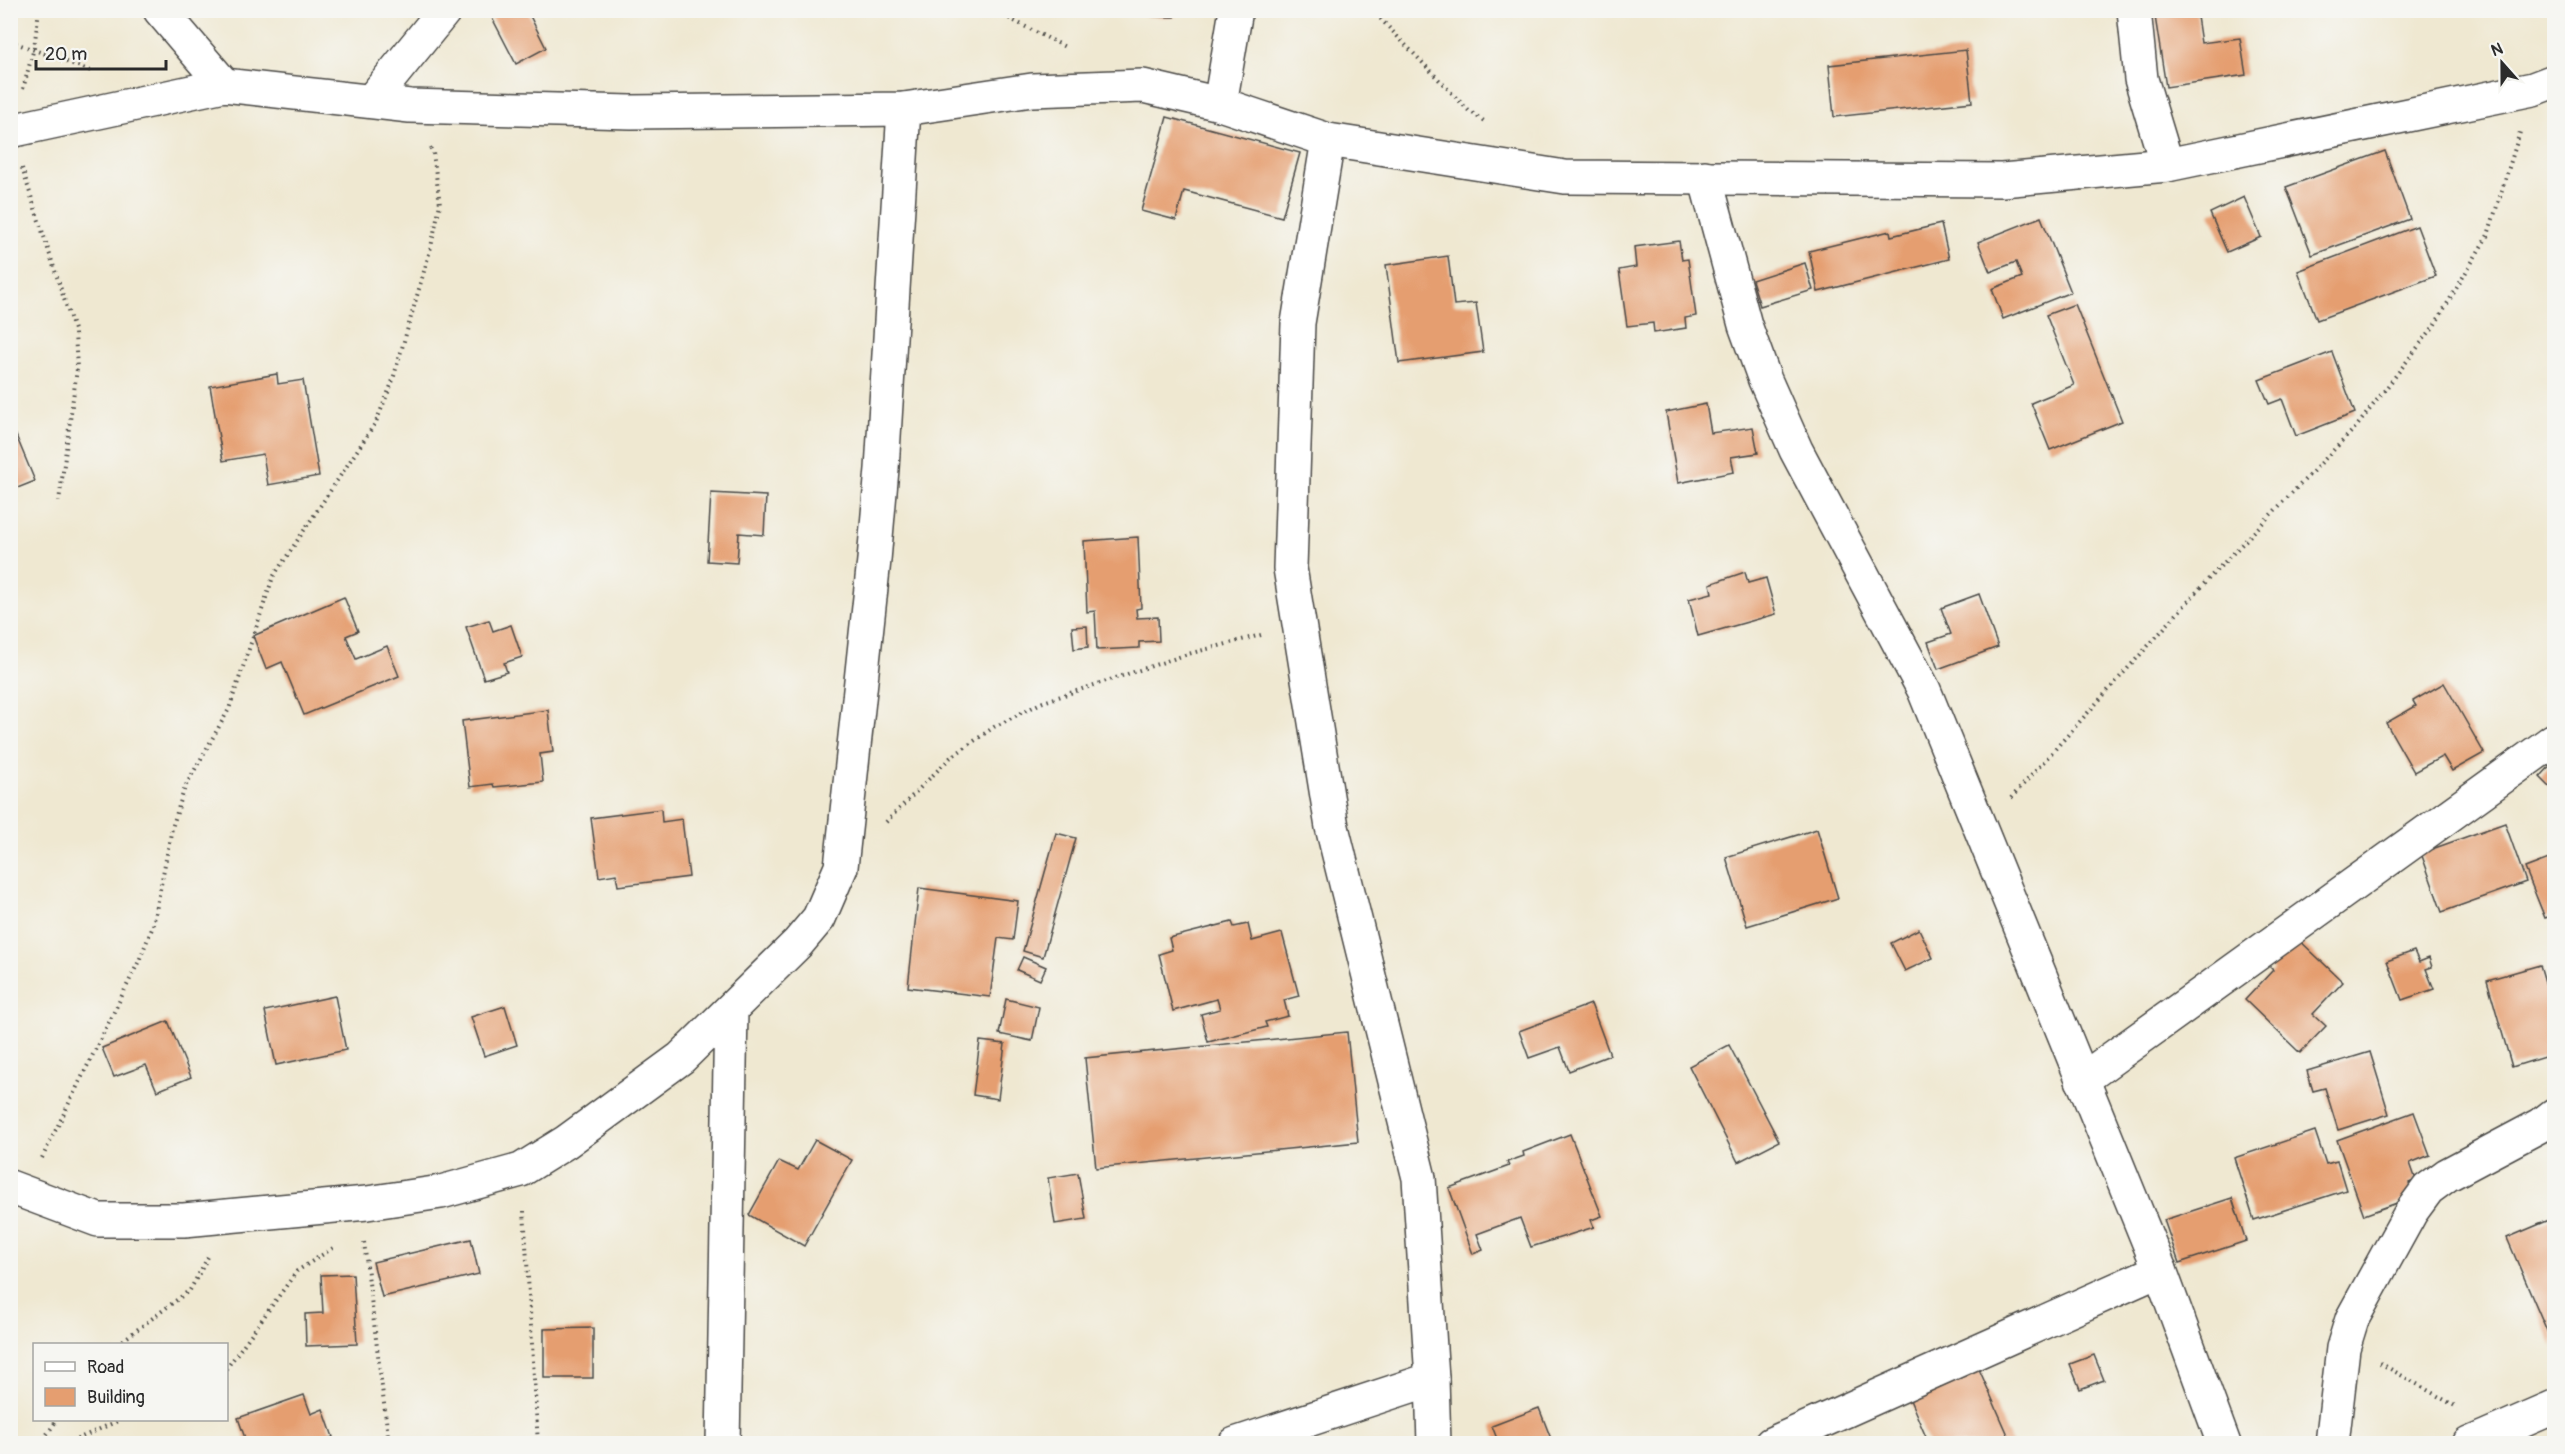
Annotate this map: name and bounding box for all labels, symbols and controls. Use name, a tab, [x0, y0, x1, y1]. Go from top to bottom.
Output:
scale bar	[36, 33, 166, 71]
north arrow	[2472, 33, 2532, 93]
text: N	[2488, 39, 2506, 61]
text: 20 m	[45, 43, 87, 66]
legend	[33, 1343, 228, 1421]
text: Road	[87, 1356, 124, 1379]
text: Building	[87, 1386, 145, 1409]

